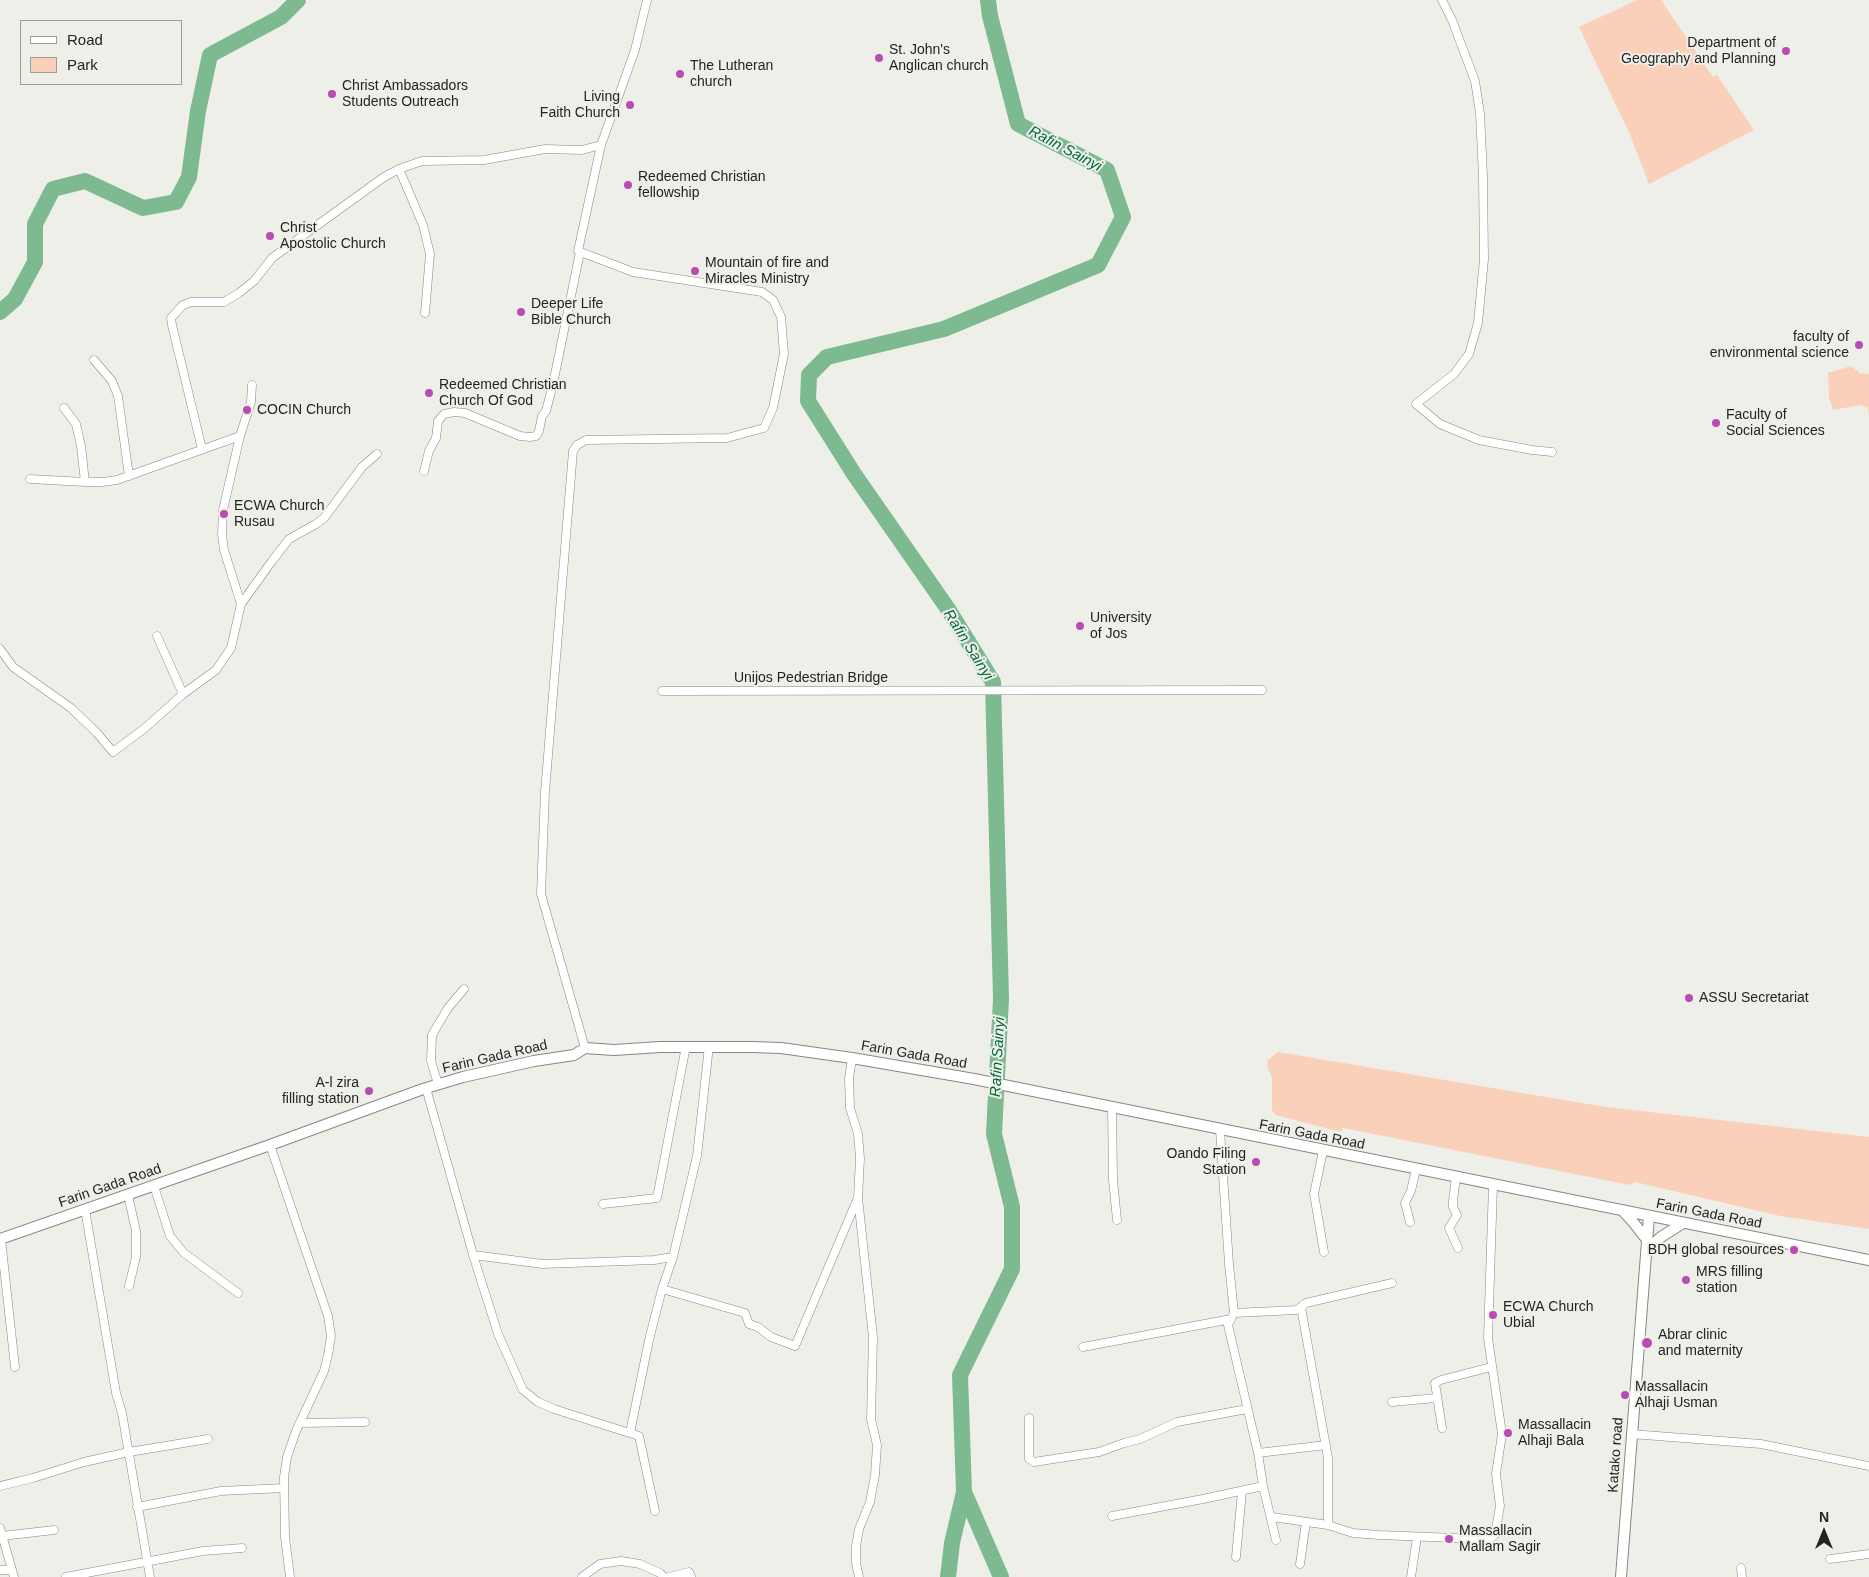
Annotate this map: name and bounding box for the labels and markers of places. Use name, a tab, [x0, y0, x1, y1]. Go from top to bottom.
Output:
place label: Department of Geography and Planning	[1621, 35, 1776, 68]
place label: St. John's Anglican church	[889, 42, 989, 74]
marker: Department of Geography and Planning	[1780, 45, 1792, 57]
marker: St. John's Anglican church	[873, 52, 885, 64]
place label: The Lutheran church	[690, 58, 773, 90]
marker: The Lutheran church	[674, 68, 686, 80]
place label: Christ Ambassadors Students Outreach	[342, 78, 468, 110]
marker: Christ Ambassadors Students Outreach	[326, 88, 338, 100]
place label: Living Faith Church	[540, 89, 620, 121]
marker: Living Faith Church	[624, 99, 636, 111]
place label: Redeemed Christian fellowship	[638, 169, 766, 202]
marker: Redeemed Christian fellowship	[622, 179, 634, 191]
place label: Christ Apostolic Church	[280, 220, 386, 252]
marker: Christ Apostolic Church	[264, 230, 276, 242]
place label: Mountain of fire and Miracles Ministry	[705, 255, 829, 288]
marker: Mountain of fire and Miracles Ministry	[689, 265, 701, 277]
place label: Deeper Life Bible Church	[531, 296, 611, 328]
marker: Deeper Life Bible Church	[515, 306, 527, 318]
place label: faculty of environmental science	[1710, 329, 1849, 362]
marker: faculty of environmental science	[1853, 339, 1865, 351]
place label: Redeemed Christian Church Of God	[439, 377, 567, 410]
marker: Redeemed Christian Church Of God	[423, 387, 435, 399]
place label: COCIN Church	[257, 402, 351, 418]
marker: COCIN Church	[241, 404, 253, 416]
place label: Faculty of Social Sciences	[1726, 407, 1825, 440]
marker: Faculty of Social Sciences	[1710, 417, 1722, 429]
place label: ECWA Church Rusau	[234, 498, 325, 530]
marker: ECWA Church Rusau	[218, 508, 230, 520]
place label: University of Jos	[1090, 610, 1151, 642]
marker: University of Jos	[1074, 620, 1086, 632]
place label: ASSU Secretariat	[1699, 990, 1809, 1006]
marker: ASSU Secretariat	[1683, 992, 1695, 1004]
place label: A-l zira filling station	[282, 1075, 359, 1108]
marker: A-l zira filling station	[363, 1085, 375, 1097]
place label: Oando Filing Station	[1167, 1146, 1246, 1178]
marker: Oando Filing Station	[1250, 1156, 1262, 1168]
place label: BDH global resources	[1648, 1242, 1784, 1258]
marker: BDH global resources	[1788, 1244, 1800, 1256]
place label: MRS filling station	[1696, 1264, 1763, 1296]
marker: MRS filling station	[1680, 1274, 1692, 1286]
place label: ECWA Church Ubial	[1503, 1299, 1594, 1331]
marker: ECWA Church Ubial	[1487, 1309, 1499, 1321]
place label: Abrar clinic and maternity	[1658, 1327, 1743, 1360]
marker: Abrar clinic and maternity	[1640, 1336, 1654, 1350]
place label: Massallacin Alhaji Usman	[1635, 1379, 1717, 1411]
marker: Massallacin Alhaji Usman	[1619, 1389, 1631, 1401]
place label: Massallacin Alhaji Bala	[1518, 1417, 1591, 1450]
marker: Massallacin Alhaji Bala	[1502, 1427, 1514, 1439]
place label: Massallacin Mallam Sagir	[1459, 1523, 1541, 1555]
marker: Massallacin Mallam Sagir	[1443, 1533, 1455, 1545]

